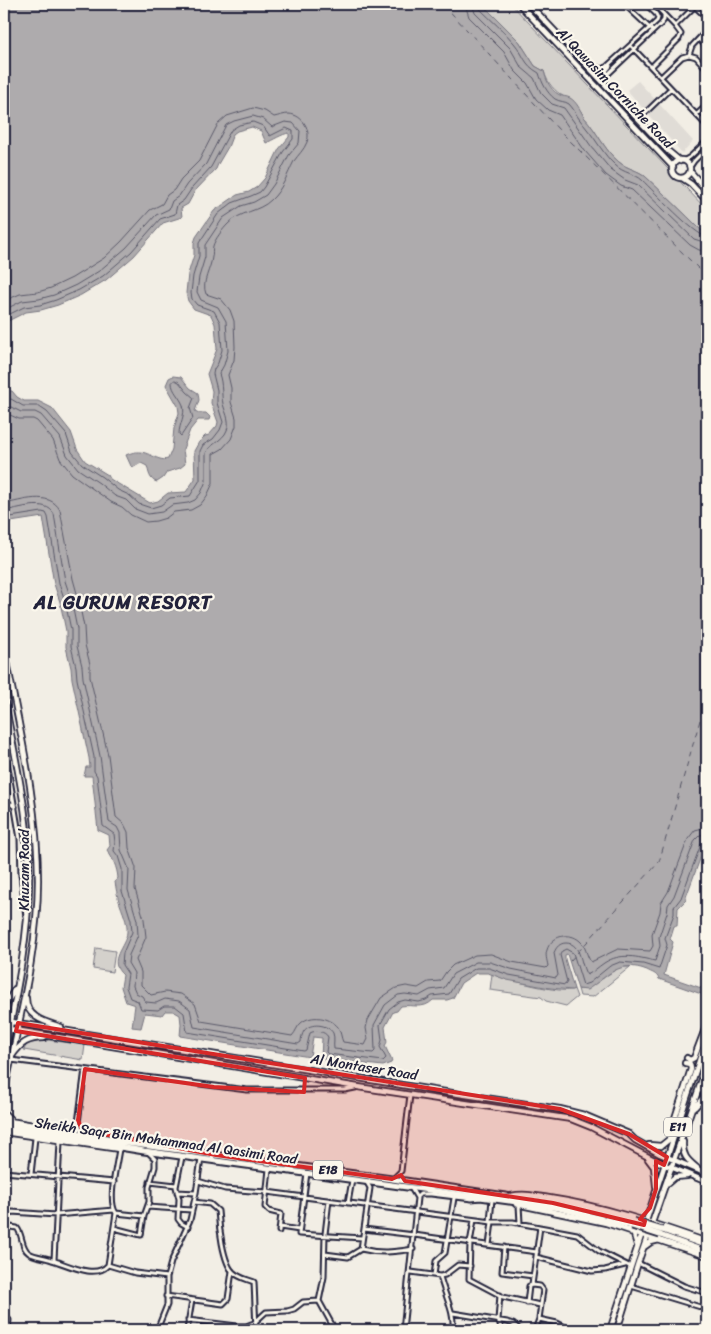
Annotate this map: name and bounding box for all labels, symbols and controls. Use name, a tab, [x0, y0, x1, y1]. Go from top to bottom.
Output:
street label: Al Qawasim Corniche Road	[549, 21, 681, 156]
district label: AL GURUM RESORT	[33, 586, 213, 619]
street label: Khuzam Road	[12, 828, 37, 911]
street label: Al Montaser Road	[308, 1046, 421, 1088]
street label: Sheikh Saqr Bin Mohammad Al Qasimi Road	[33, 1110, 300, 1172]
road number: E11	[664, 1118, 692, 1136]
road number: E18	[313, 1160, 343, 1180]

